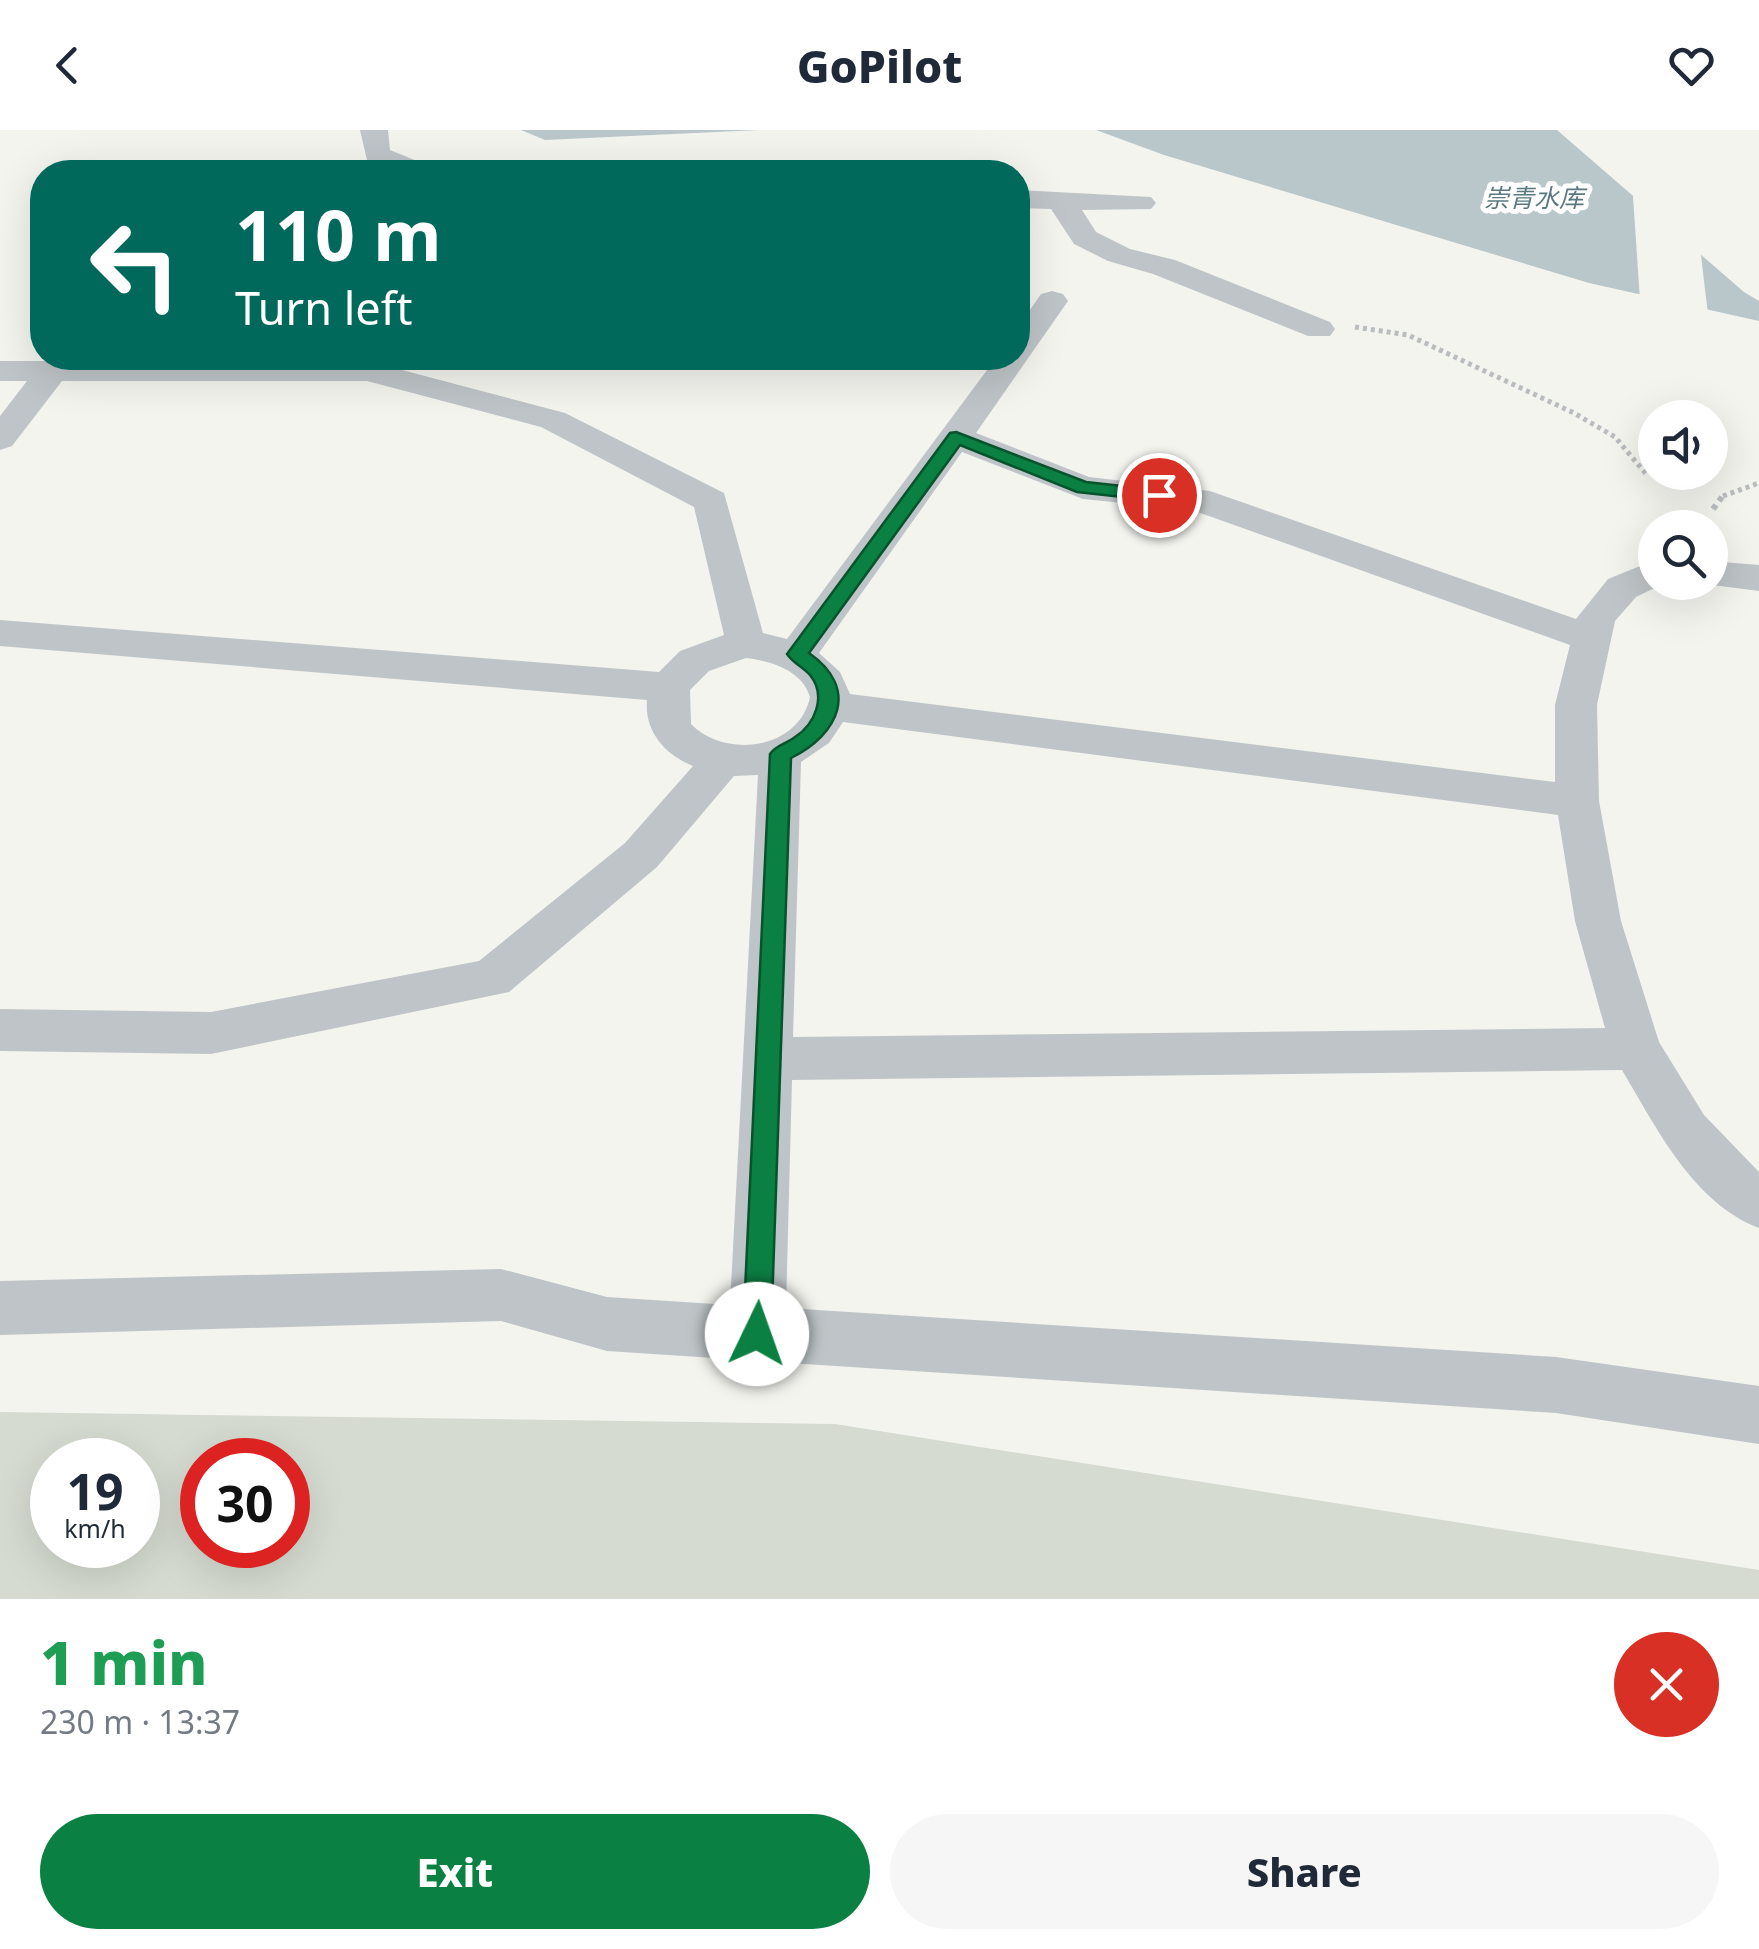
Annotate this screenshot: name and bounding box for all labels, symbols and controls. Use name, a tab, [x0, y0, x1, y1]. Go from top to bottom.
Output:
text: GoPilot	[797, 35, 962, 96]
icon: back	[40, 38, 95, 93]
icon: heart	[1664, 38, 1719, 93]
water label: 崇青水库	[1484, 180, 1588, 214]
text: 110 m	[235, 186, 442, 282]
icon: left	[70, 200, 200, 330]
text: Turn left	[235, 277, 412, 338]
map controls	[1638, 400, 1728, 600]
button: sound	[1638, 400, 1728, 490]
pin	[1117, 453, 1202, 538]
icon: arrive	[1132, 468, 1187, 523]
button: search	[1638, 510, 1728, 600]
position arrow	[705, 1282, 809, 1386]
speed limit sign: 30	[180, 1438, 310, 1568]
text: 19	[66, 1457, 124, 1525]
text: km/h	[64, 1511, 126, 1545]
text: 1 min	[40, 1621, 208, 1703]
button: close	[1614, 1632, 1719, 1737]
text: 230 m · 13:37	[40, 1700, 240, 1743]
button: Exit	[40, 1814, 870, 1929]
button: Share	[890, 1814, 1719, 1929]

